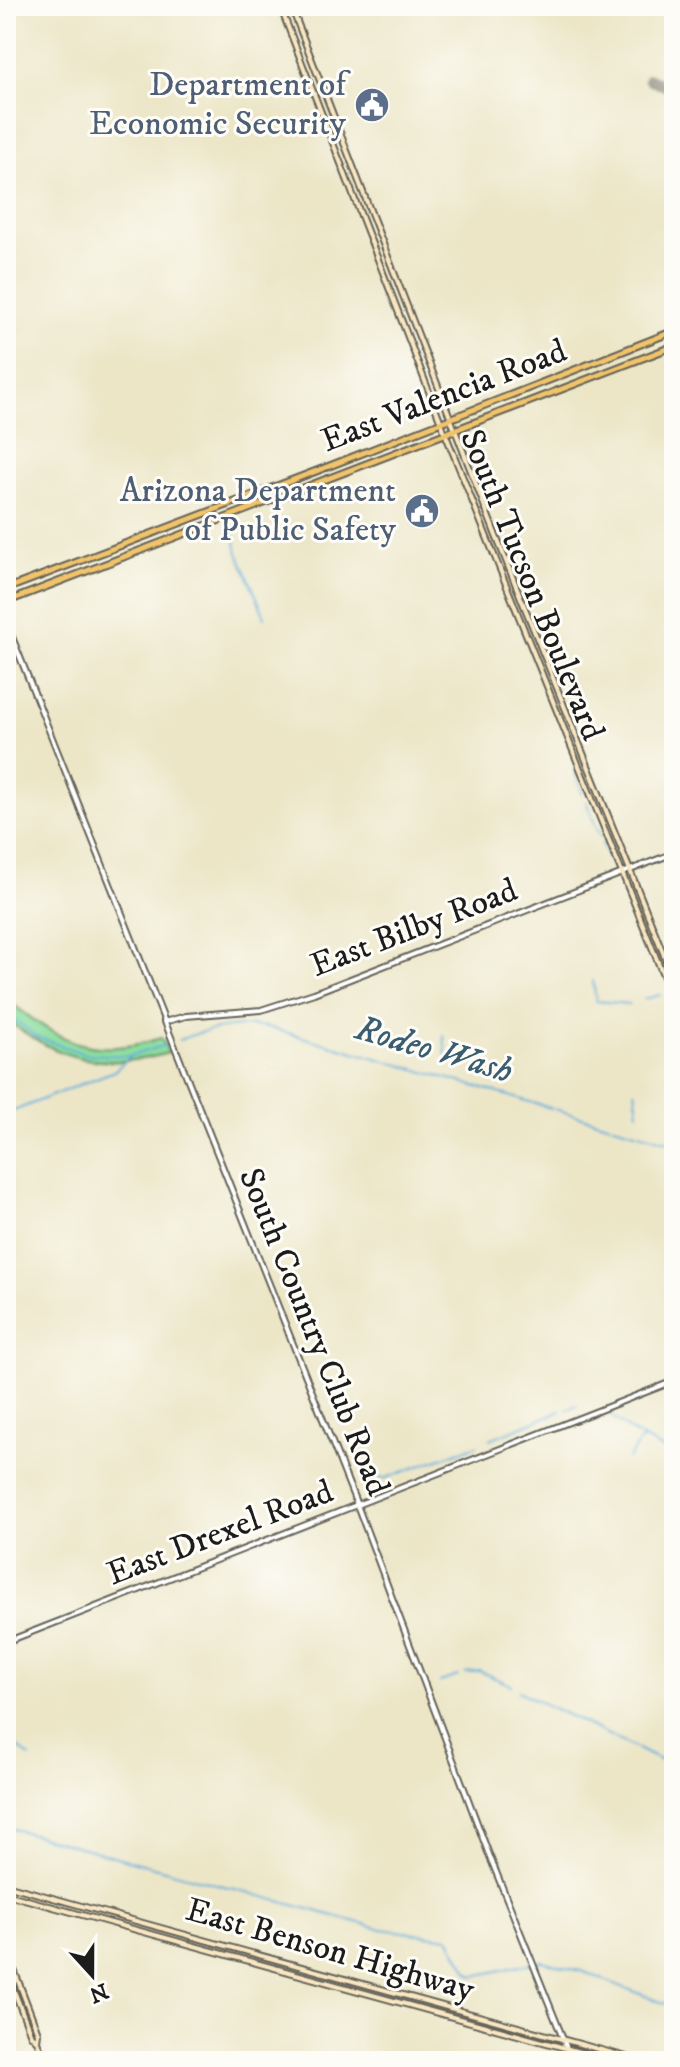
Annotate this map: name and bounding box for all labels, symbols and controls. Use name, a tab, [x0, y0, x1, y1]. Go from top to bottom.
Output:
place label: Department of Economic Security	[89, 64, 351, 145]
public building icon: Department of Economic Security	[353, 86, 391, 124]
street label: East Valencia Road	[315, 330, 573, 462]
street label: South Tucson Boulevard	[450, 423, 614, 747]
place label: Arizona Department of Public Safety	[120, 470, 397, 551]
public building icon: Arizona Department of Public Safety	[403, 492, 441, 530]
street label: East Bilby Road	[305, 869, 523, 987]
water label: Rodeo Wash	[349, 1006, 518, 1094]
street label: South Country Club Road	[229, 1162, 399, 1502]
street label: East Drexel Road	[101, 1471, 339, 1595]
street label: East Benson Highway	[181, 1889, 480, 2011]
north arrow	[52, 1935, 132, 2015]
text: N	[85, 1976, 112, 2008]

